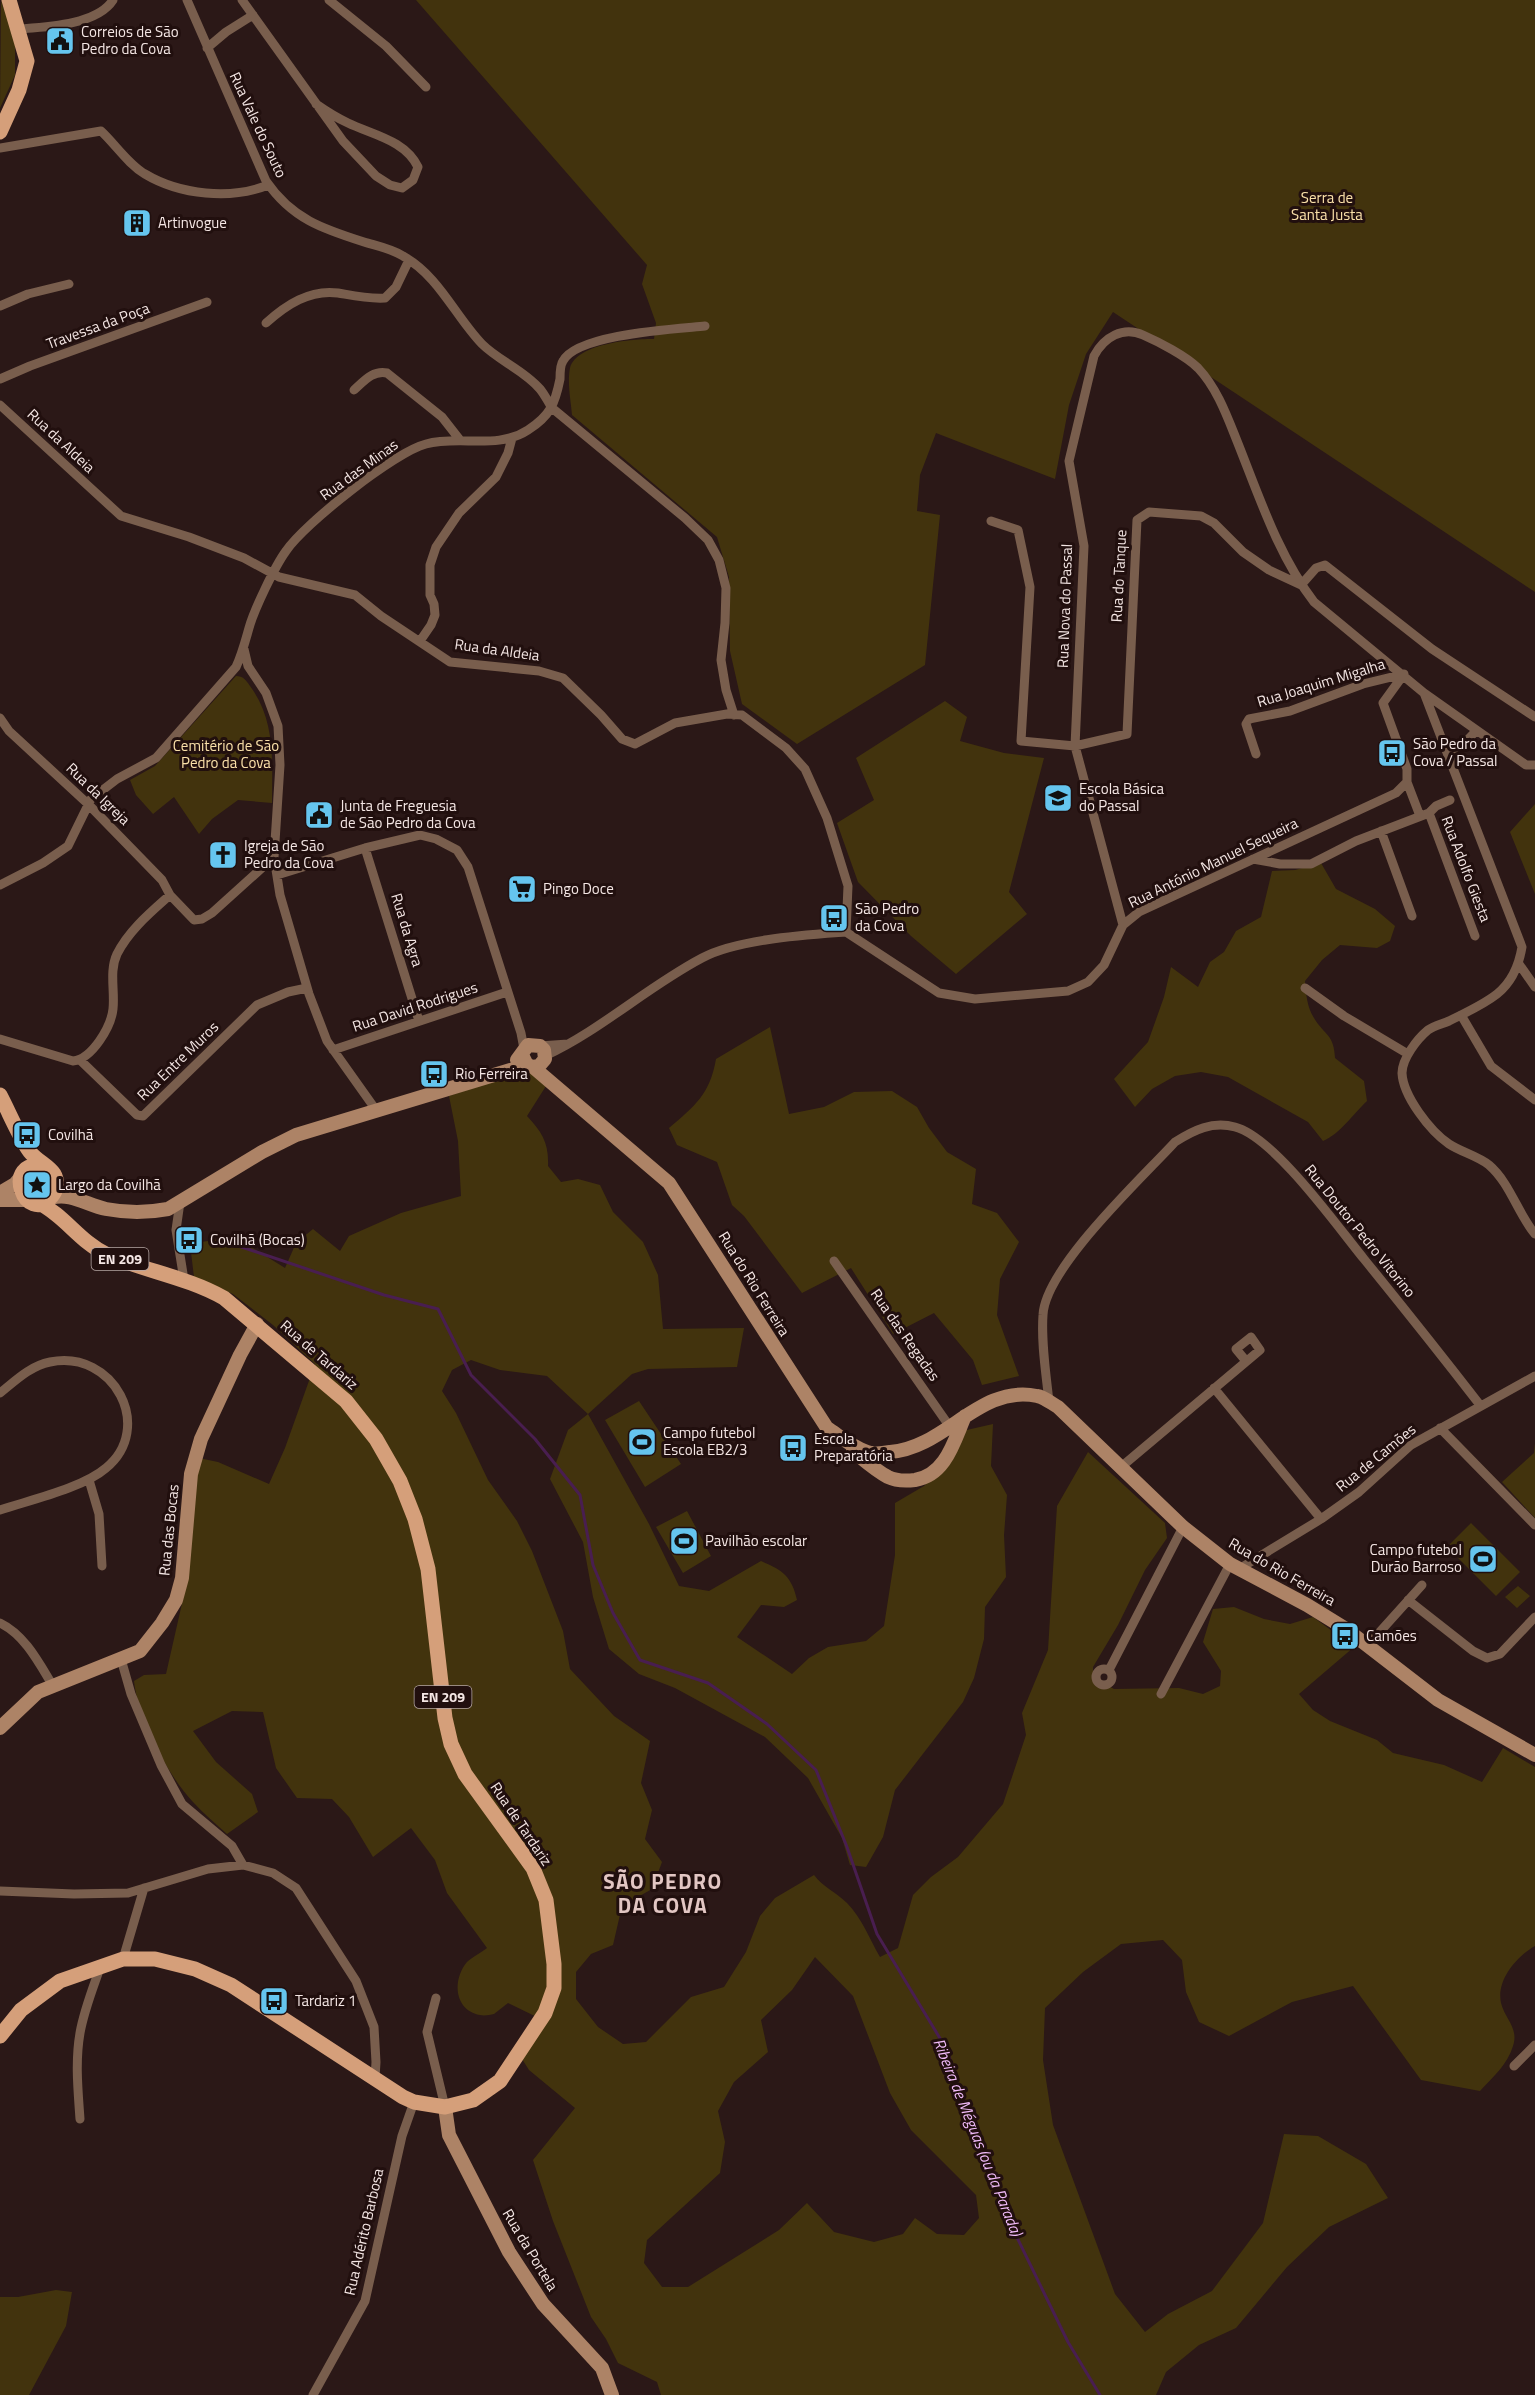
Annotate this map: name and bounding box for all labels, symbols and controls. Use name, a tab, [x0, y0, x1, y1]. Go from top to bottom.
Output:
place label: Correios de São Pedro da Cova	[81, 20, 179, 60]
public building icon: Correios de São Pedro da Cova	[44, 25, 76, 57]
street label: Rua Vale do Souto	[224, 68, 293, 182]
park label: Serra de Santa Justa	[1291, 186, 1363, 226]
building icon: Artinvogue	[121, 207, 153, 239]
place label: Artinvogue	[158, 211, 227, 234]
street label: Travessa da Poça	[43, 296, 153, 355]
street label: Rua da Aldeia	[22, 403, 101, 479]
street label: Rua das Minas	[315, 433, 403, 506]
street label: Rua do Tanque	[1105, 529, 1132, 623]
street label: Rua Nova do Passal	[1051, 544, 1078, 668]
street label: Rua da Aldeia	[453, 632, 541, 667]
street label: Rua Joaquim Migalha	[1254, 652, 1388, 713]
place label: São Pedro da Cova / Passal	[1413, 732, 1497, 772]
park label: Cemitério de São Pedro da Cova	[173, 734, 279, 774]
bus stop icon: São Pedro da Cova / Passal	[1376, 737, 1408, 769]
street label: Rua da Igreja	[61, 757, 136, 831]
place label: Escola Básica do Passal	[1079, 777, 1164, 817]
school or university icon: Escola Básica do Passal	[1042, 782, 1074, 814]
place label: Junta de Freguesia de São Pedro da Cova	[340, 794, 476, 834]
public building icon: Junta de Freguesia de São Pedro da Cova	[303, 799, 335, 831]
street label: Rua António Manuel Sequeira	[1124, 811, 1302, 914]
street label: Rua Adolfo Giesta	[1436, 812, 1497, 926]
place label: Igreja de São Pedro da Cova	[244, 834, 334, 874]
church icon: Igreja de São Pedro da Cova	[207, 839, 239, 871]
supermarket icon: Pingo Doce	[506, 873, 538, 905]
place label: Pingo Doce	[543, 877, 614, 900]
street label: Rua da Agra	[385, 890, 430, 970]
place label: São Pedro da Cova	[855, 897, 919, 937]
bus stop icon: São Pedro da Cova	[818, 902, 850, 934]
street label: Rua David Rodrigues	[349, 975, 480, 1038]
street label: Rua Entre Muros	[132, 1016, 224, 1106]
bus stop icon: Rio Ferreira	[418, 1058, 450, 1090]
place label: Rio Ferreira	[455, 1062, 528, 1085]
bus stop icon: Covilhã	[11, 1119, 43, 1151]
place label: Covilhã	[48, 1123, 94, 1146]
street label: Rua Doutor Pedro Vitorino	[1299, 1159, 1421, 1302]
place icon: Largo da Covilhã	[21, 1169, 53, 1201]
place label: Largo da Covilhã	[58, 1173, 161, 1196]
bus stop icon: Covilhã (Bocas)	[173, 1224, 205, 1256]
street label: Rua do Rio Ferreira	[713, 1227, 796, 1341]
place label: Covilhã (Bocas)	[210, 1228, 305, 1251]
road number: EN 209	[92, 1248, 148, 1270]
street label: Rua das Regadas	[865, 1284, 946, 1386]
street label: Rua de Tardariz	[275, 1314, 363, 1395]
street label: Rua de Camões	[1331, 1418, 1421, 1497]
place label: Campo futebol Escola EB2/3	[663, 1421, 755, 1461]
sports icon: Campo futebol Escola EB2/3	[626, 1426, 658, 1458]
place label: Escola Preparatória	[814, 1427, 893, 1467]
bus stop icon: Escola Preparatória	[777, 1432, 809, 1464]
street label: Rua das Bocas	[152, 1483, 185, 1577]
sports icon: Pavilhão escolar	[668, 1525, 700, 1557]
place label: Pavilhão escolar	[705, 1529, 807, 1552]
street label: Rua do Rio Ferreira	[1225, 1532, 1340, 1612]
place label: Campo futebol Durão Barroso	[1370, 1538, 1462, 1578]
sports icon: Campo futebol Durão Barroso	[1467, 1543, 1499, 1575]
bus stop icon: Camões	[1329, 1620, 1361, 1652]
place label: Camões	[1366, 1624, 1417, 1647]
road number: EN 209	[414, 1686, 472, 1708]
street label: Rua de Tardariz	[485, 1777, 558, 1870]
district label: SÃO PEDRO DA COVA	[603, 1865, 723, 1921]
bus stop icon: Tardariz 1	[258, 1985, 290, 2017]
place label: Tardariz 1	[295, 1989, 357, 2012]
water label: Ribeira de Méguas (ou da Parada)	[927, 2035, 1029, 2241]
street label: Rua Adérito Barbosa	[338, 2166, 389, 2298]
street label: Rua da Portela	[497, 2204, 564, 2296]

